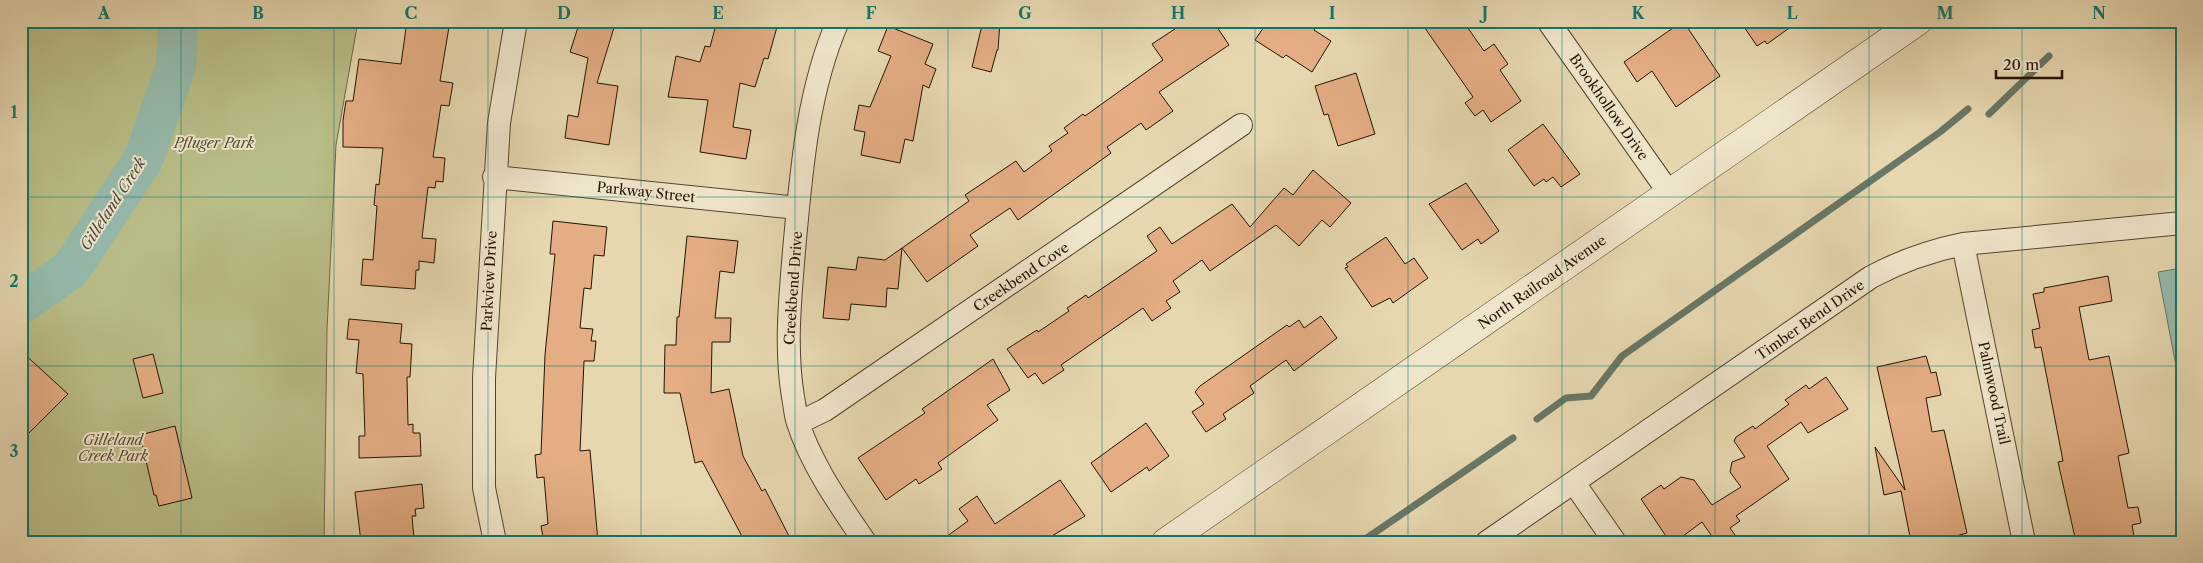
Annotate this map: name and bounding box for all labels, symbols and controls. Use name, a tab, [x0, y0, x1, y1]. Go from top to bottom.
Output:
text: A	[97, 3, 111, 23]
text: B	[252, 3, 264, 23]
text: C	[405, 3, 417, 23]
text: D	[557, 3, 571, 23]
text: E	[712, 3, 724, 23]
text: F	[866, 3, 877, 23]
text: G	[1018, 3, 1032, 23]
text: H	[1171, 3, 1185, 23]
text: I	[1329, 3, 1336, 23]
text: J	[1479, 3, 1488, 23]
text: K	[1632, 3, 1646, 23]
text: L	[1786, 3, 1798, 23]
text: M	[1937, 3, 1954, 23]
text: N	[2092, 3, 2106, 23]
scale bar	[1996, 48, 2062, 80]
street label: Brookhollow Drive	[1566, 50, 1653, 164]
text: 20 m	[2003, 55, 2039, 74]
text: 1	[10, 102, 18, 122]
park label: Pfluger Park	[173, 134, 255, 152]
water label: Gilleland Creek	[75, 154, 150, 254]
street label: Parkway Street	[596, 178, 696, 206]
street label: Parkview Drive	[477, 230, 501, 332]
street label: Creekbend Drive	[780, 230, 806, 345]
street label: North Railroad Avenue	[1474, 231, 1610, 333]
street label: Creekbend Cove	[970, 238, 1072, 316]
text: 2	[9, 271, 19, 291]
street label: Timber Bend Drive	[1752, 276, 1868, 364]
street label: Palmwood Trail	[1974, 340, 2014, 446]
park label: Gilleland Creek Park	[78, 431, 149, 465]
text: 3	[9, 441, 19, 461]

